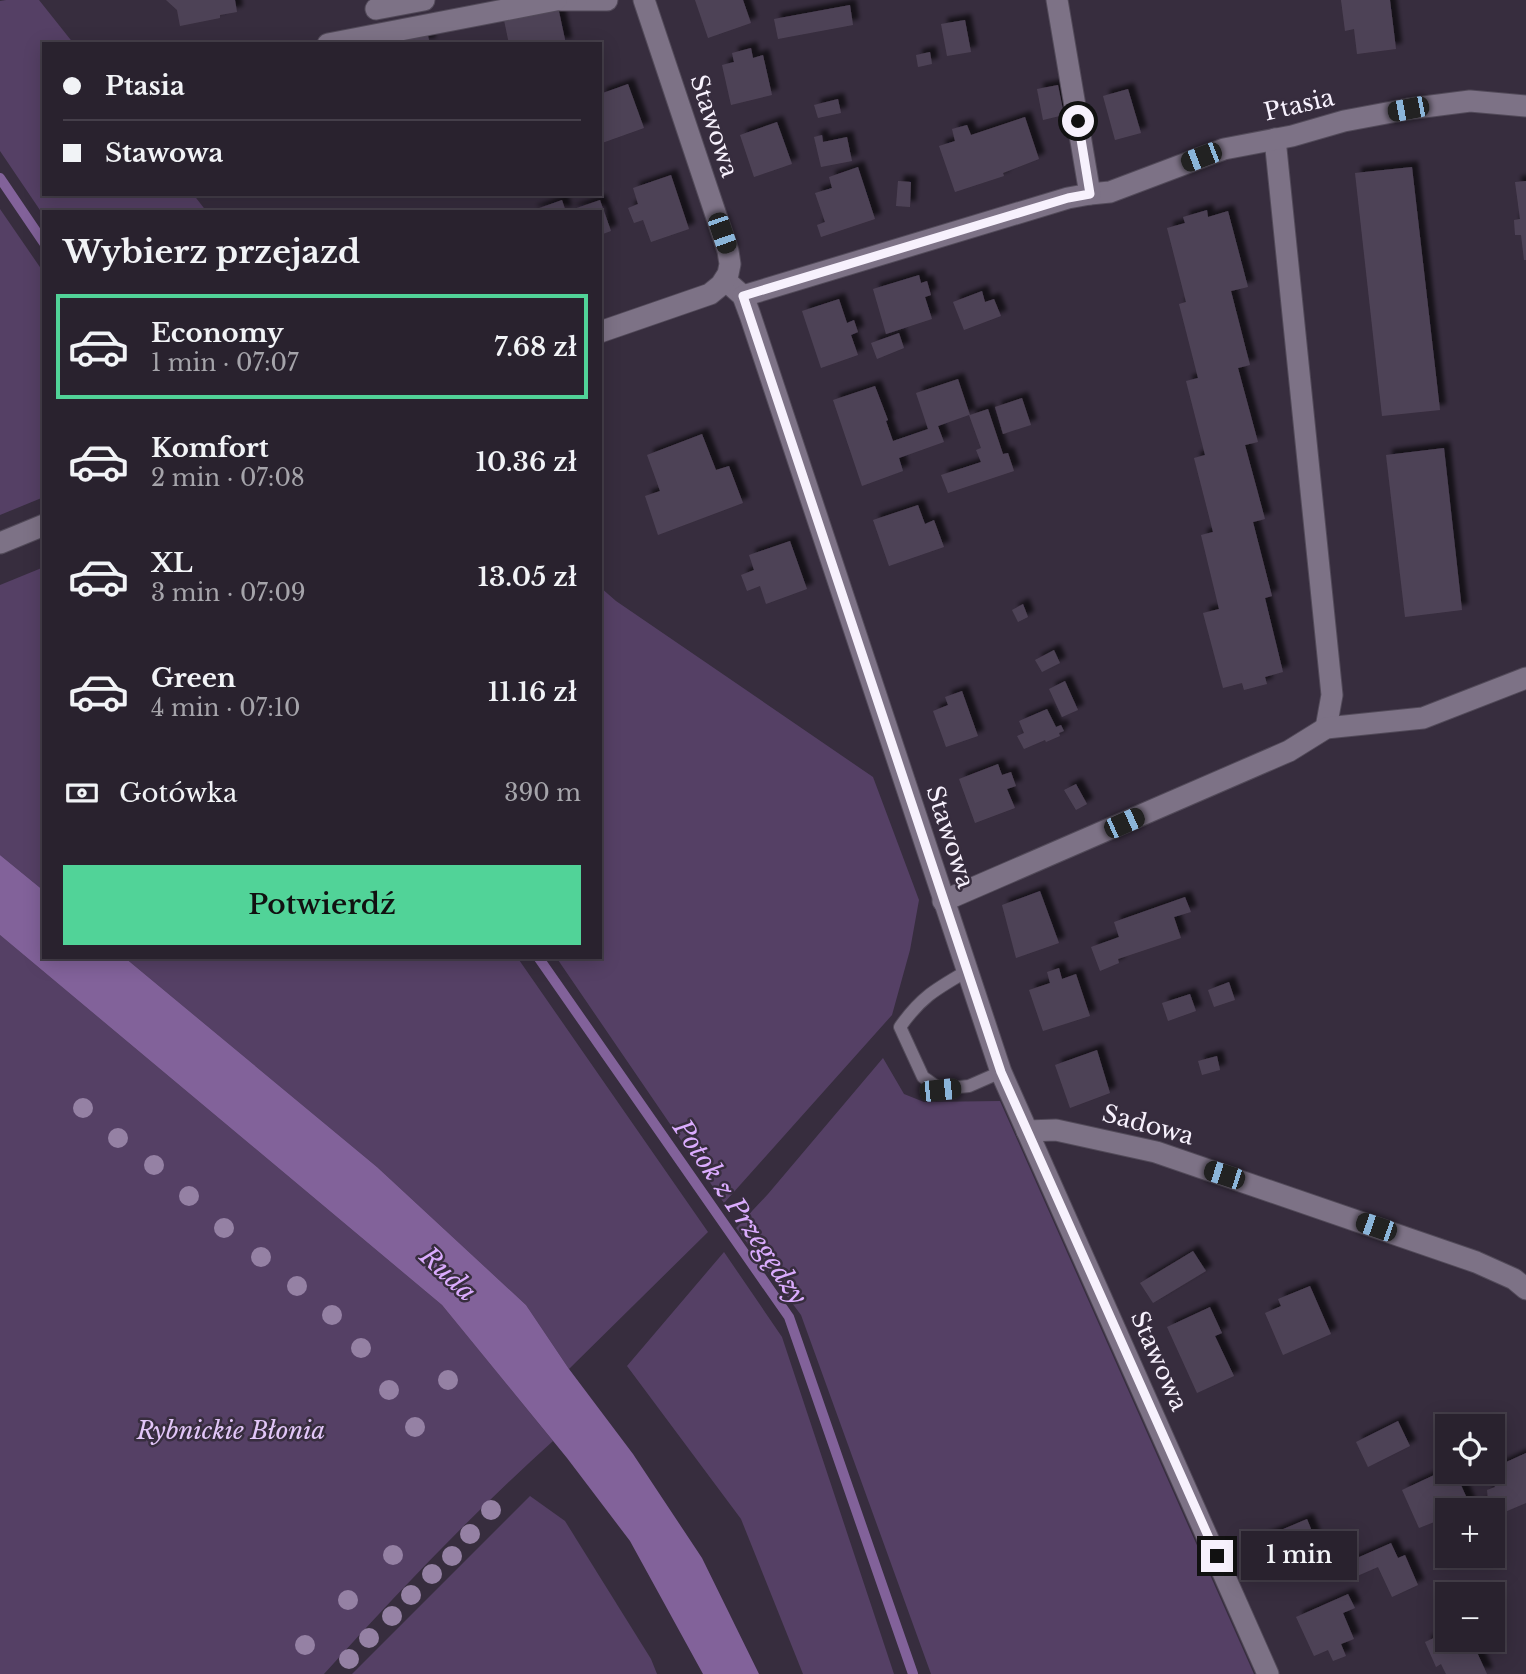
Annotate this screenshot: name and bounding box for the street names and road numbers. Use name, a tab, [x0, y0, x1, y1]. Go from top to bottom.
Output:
street label: Stawowa	[684, 71, 745, 181]
street label: Ptasia	[1261, 82, 1338, 127]
street label: Stawowa	[920, 782, 981, 892]
street label: Sadowa	[1099, 1098, 1198, 1151]
street label: Stawowa	[1125, 1306, 1195, 1416]

